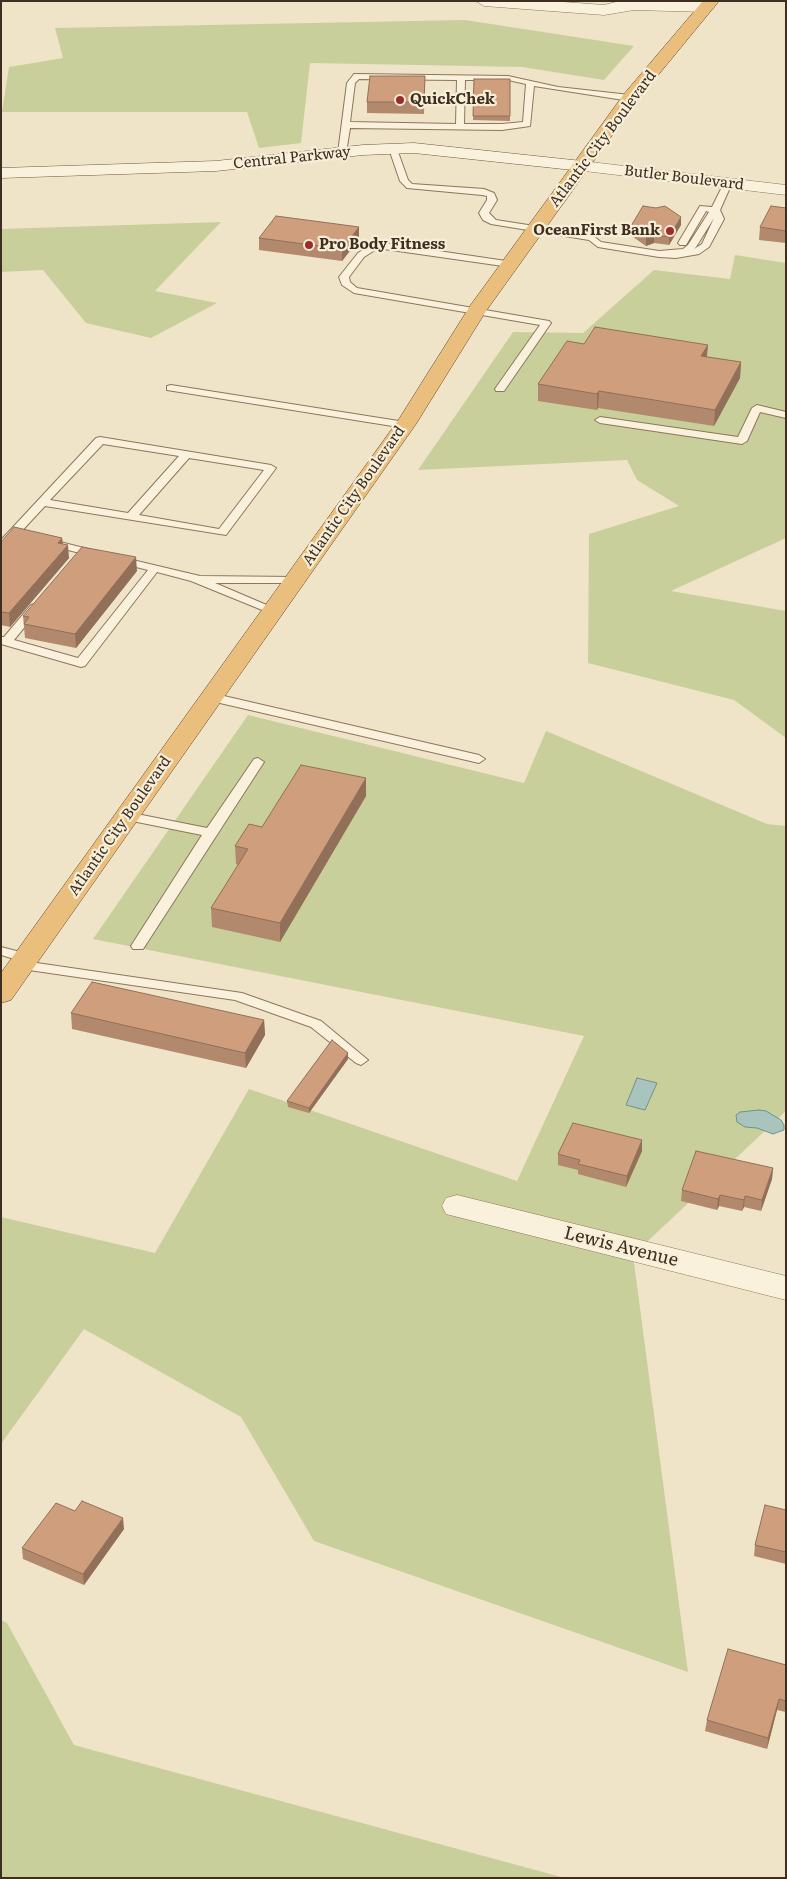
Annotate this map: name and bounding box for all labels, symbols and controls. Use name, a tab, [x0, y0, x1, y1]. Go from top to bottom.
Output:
street label: Atlantic City Boulevard	[546, 67, 660, 211]
place label: QuickChek	[410, 91, 495, 109]
marker: QuickChek	[394, 94, 406, 106]
street label: Central Parkway	[232, 143, 352, 173]
street label: Butler Boulevard	[623, 162, 745, 194]
place label: OceanFirst Bank	[533, 222, 660, 240]
marker: OceanFirst Bank	[664, 225, 676, 237]
place label: Pro Body Fitness	[319, 236, 445, 254]
marker: Pro Body Fitness	[303, 239, 315, 251]
street label: Atlantic City Boulevard	[299, 423, 409, 569]
street label: Atlantic City Boulevard	[65, 753, 175, 899]
street label: Lewis Avenue	[562, 1222, 680, 1272]

